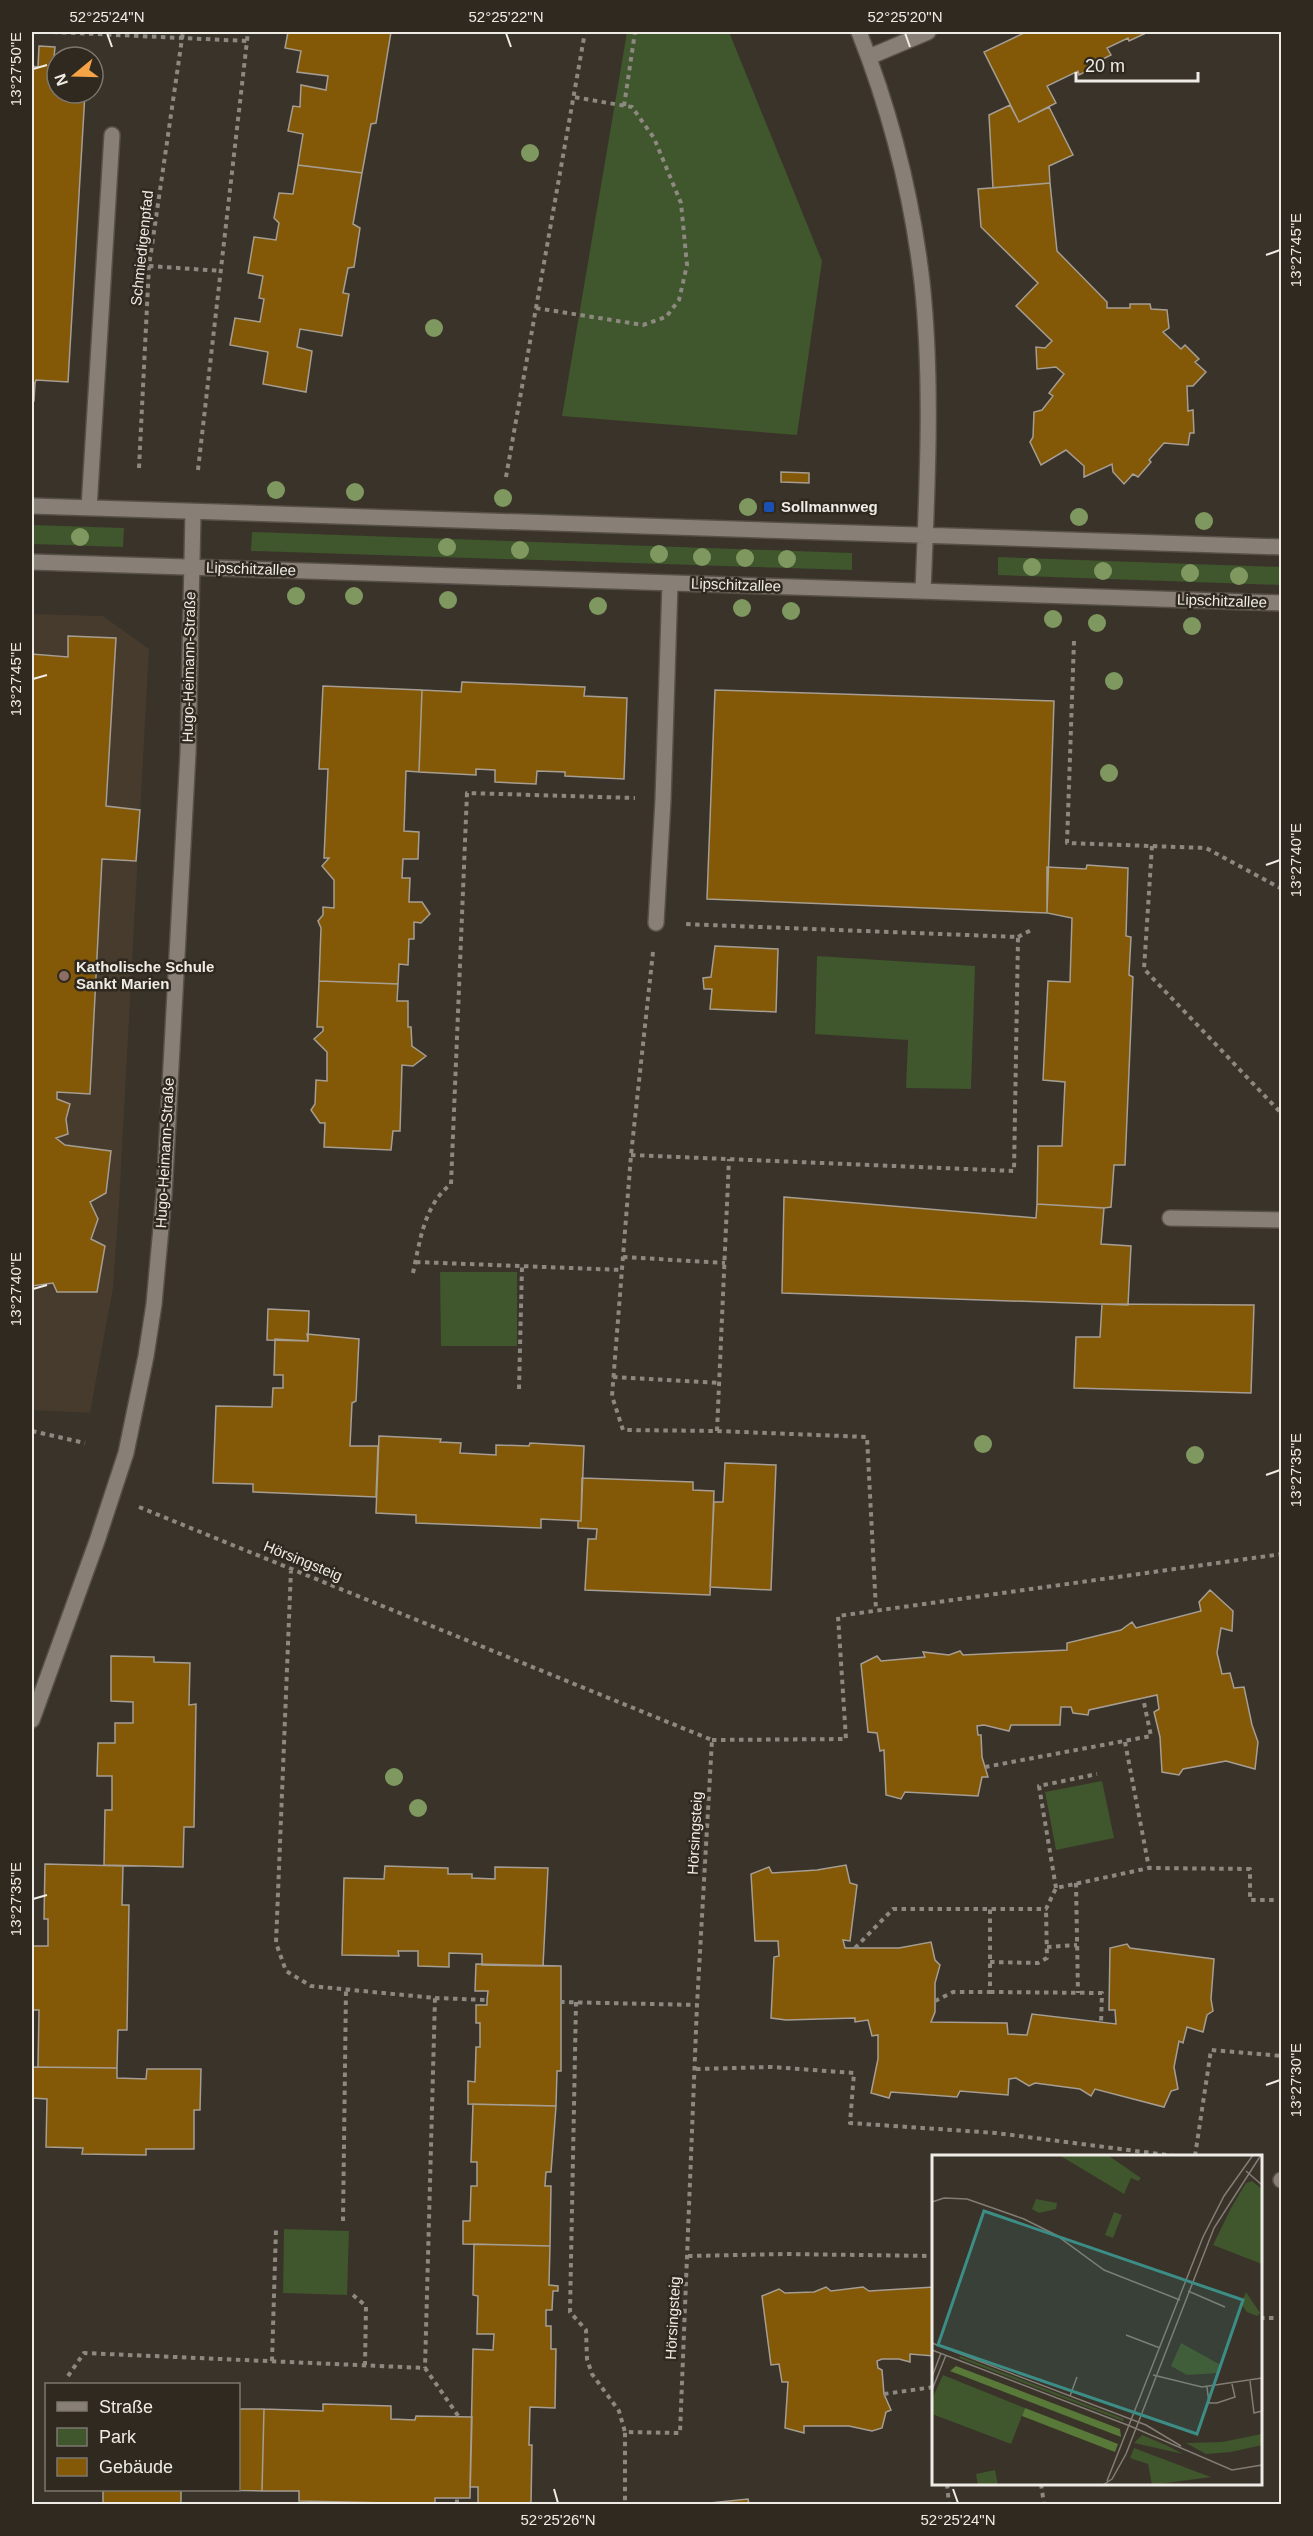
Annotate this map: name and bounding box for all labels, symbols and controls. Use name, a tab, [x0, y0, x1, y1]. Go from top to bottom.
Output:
text: 52°25'24"N	[69, 8, 145, 25]
text: 52°25'22"N	[468, 8, 544, 25]
text: 52°25'20"N	[867, 8, 943, 25]
text: 13°27'50"E	[7, 32, 24, 106]
north arrow	[45, 45, 105, 105]
scale bar	[1076, 45, 1198, 83]
text: 20 m	[1085, 56, 1125, 76]
text: N	[51, 71, 71, 88]
street label: Schmiedigenpfad	[127, 189, 156, 306]
text: 13°27'45"E	[1287, 213, 1304, 287]
place label: Sollmannweg	[781, 498, 878, 515]
marker: Sollmannweg	[762, 500, 776, 514]
street label: Lipschitzallee	[206, 558, 296, 579]
street label: Lipschitzallee	[691, 574, 781, 595]
street label: Lipschitzallee	[1177, 590, 1267, 611]
street label: Hugo-Heimann-Straße	[179, 591, 198, 743]
text: 13°27'45"E	[7, 642, 24, 716]
text: 13°27'40"E	[1287, 823, 1304, 897]
place label: Katholische Schule Sankt Marien	[76, 958, 214, 992]
marker: Katholische Schule Sankt Marien	[57, 969, 71, 983]
street label: Hugo-Heimann-Straße	[152, 1077, 177, 1229]
text: 13°27'40"E	[7, 1252, 24, 1326]
text: 13°27'35"E	[1287, 1433, 1304, 1507]
street label: Hörsingsteig	[261, 1537, 345, 1584]
street label: Hörsingsteig	[684, 1791, 705, 1875]
text: 13°27'35"E	[7, 1862, 24, 1936]
text: 13°27'30"E	[1287, 2043, 1304, 2117]
inset map	[932, 2155, 1262, 2485]
street label: Hörsingsteig	[662, 2276, 683, 2360]
legend	[45, 2383, 240, 2491]
text: Straße	[99, 2397, 153, 2417]
text: Park	[99, 2427, 137, 2447]
text: Gebäude	[99, 2457, 173, 2477]
text: 52°25'26"N	[520, 2511, 596, 2528]
text: 52°25'24"N	[920, 2511, 996, 2528]

